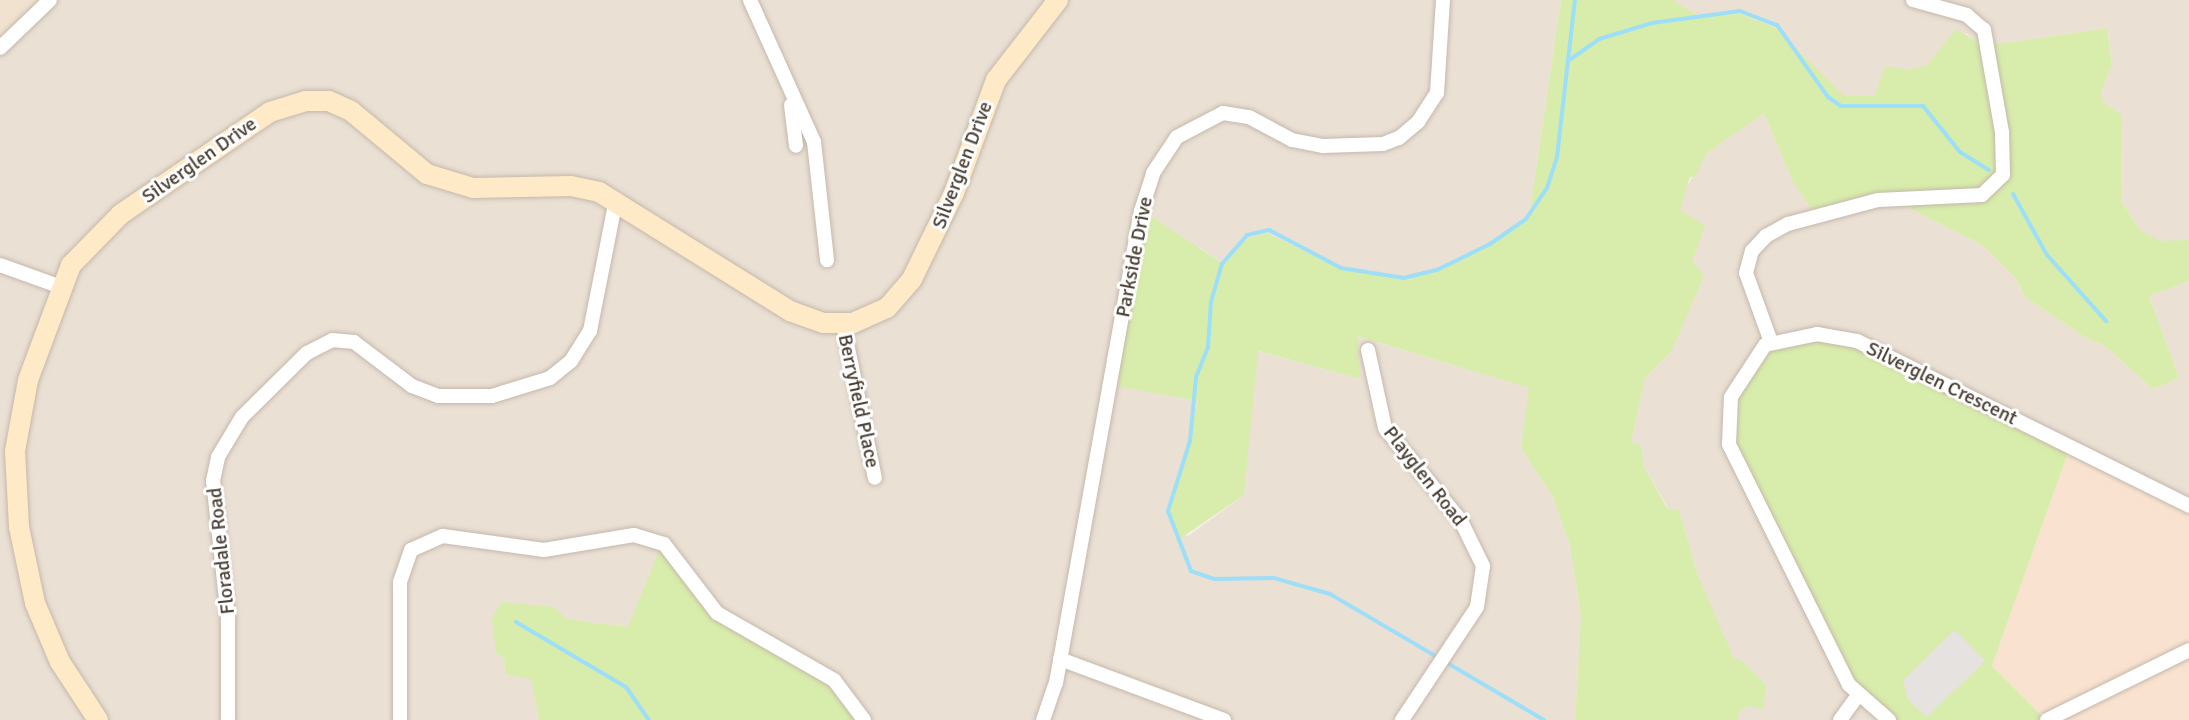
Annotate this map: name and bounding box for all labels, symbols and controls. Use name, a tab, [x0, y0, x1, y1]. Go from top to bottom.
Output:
street label: Silverglen Drive	[927, 98, 997, 232]
street label: Silverglen Drive	[137, 112, 261, 208]
street label: Parkside Drive	[1111, 195, 1157, 319]
street label: Berryfield Place	[833, 332, 885, 470]
street label: Silverglen Crescent	[1863, 336, 2021, 430]
street label: Playglen Road	[1378, 421, 1472, 531]
street label: Floradale Road	[202, 486, 240, 616]

